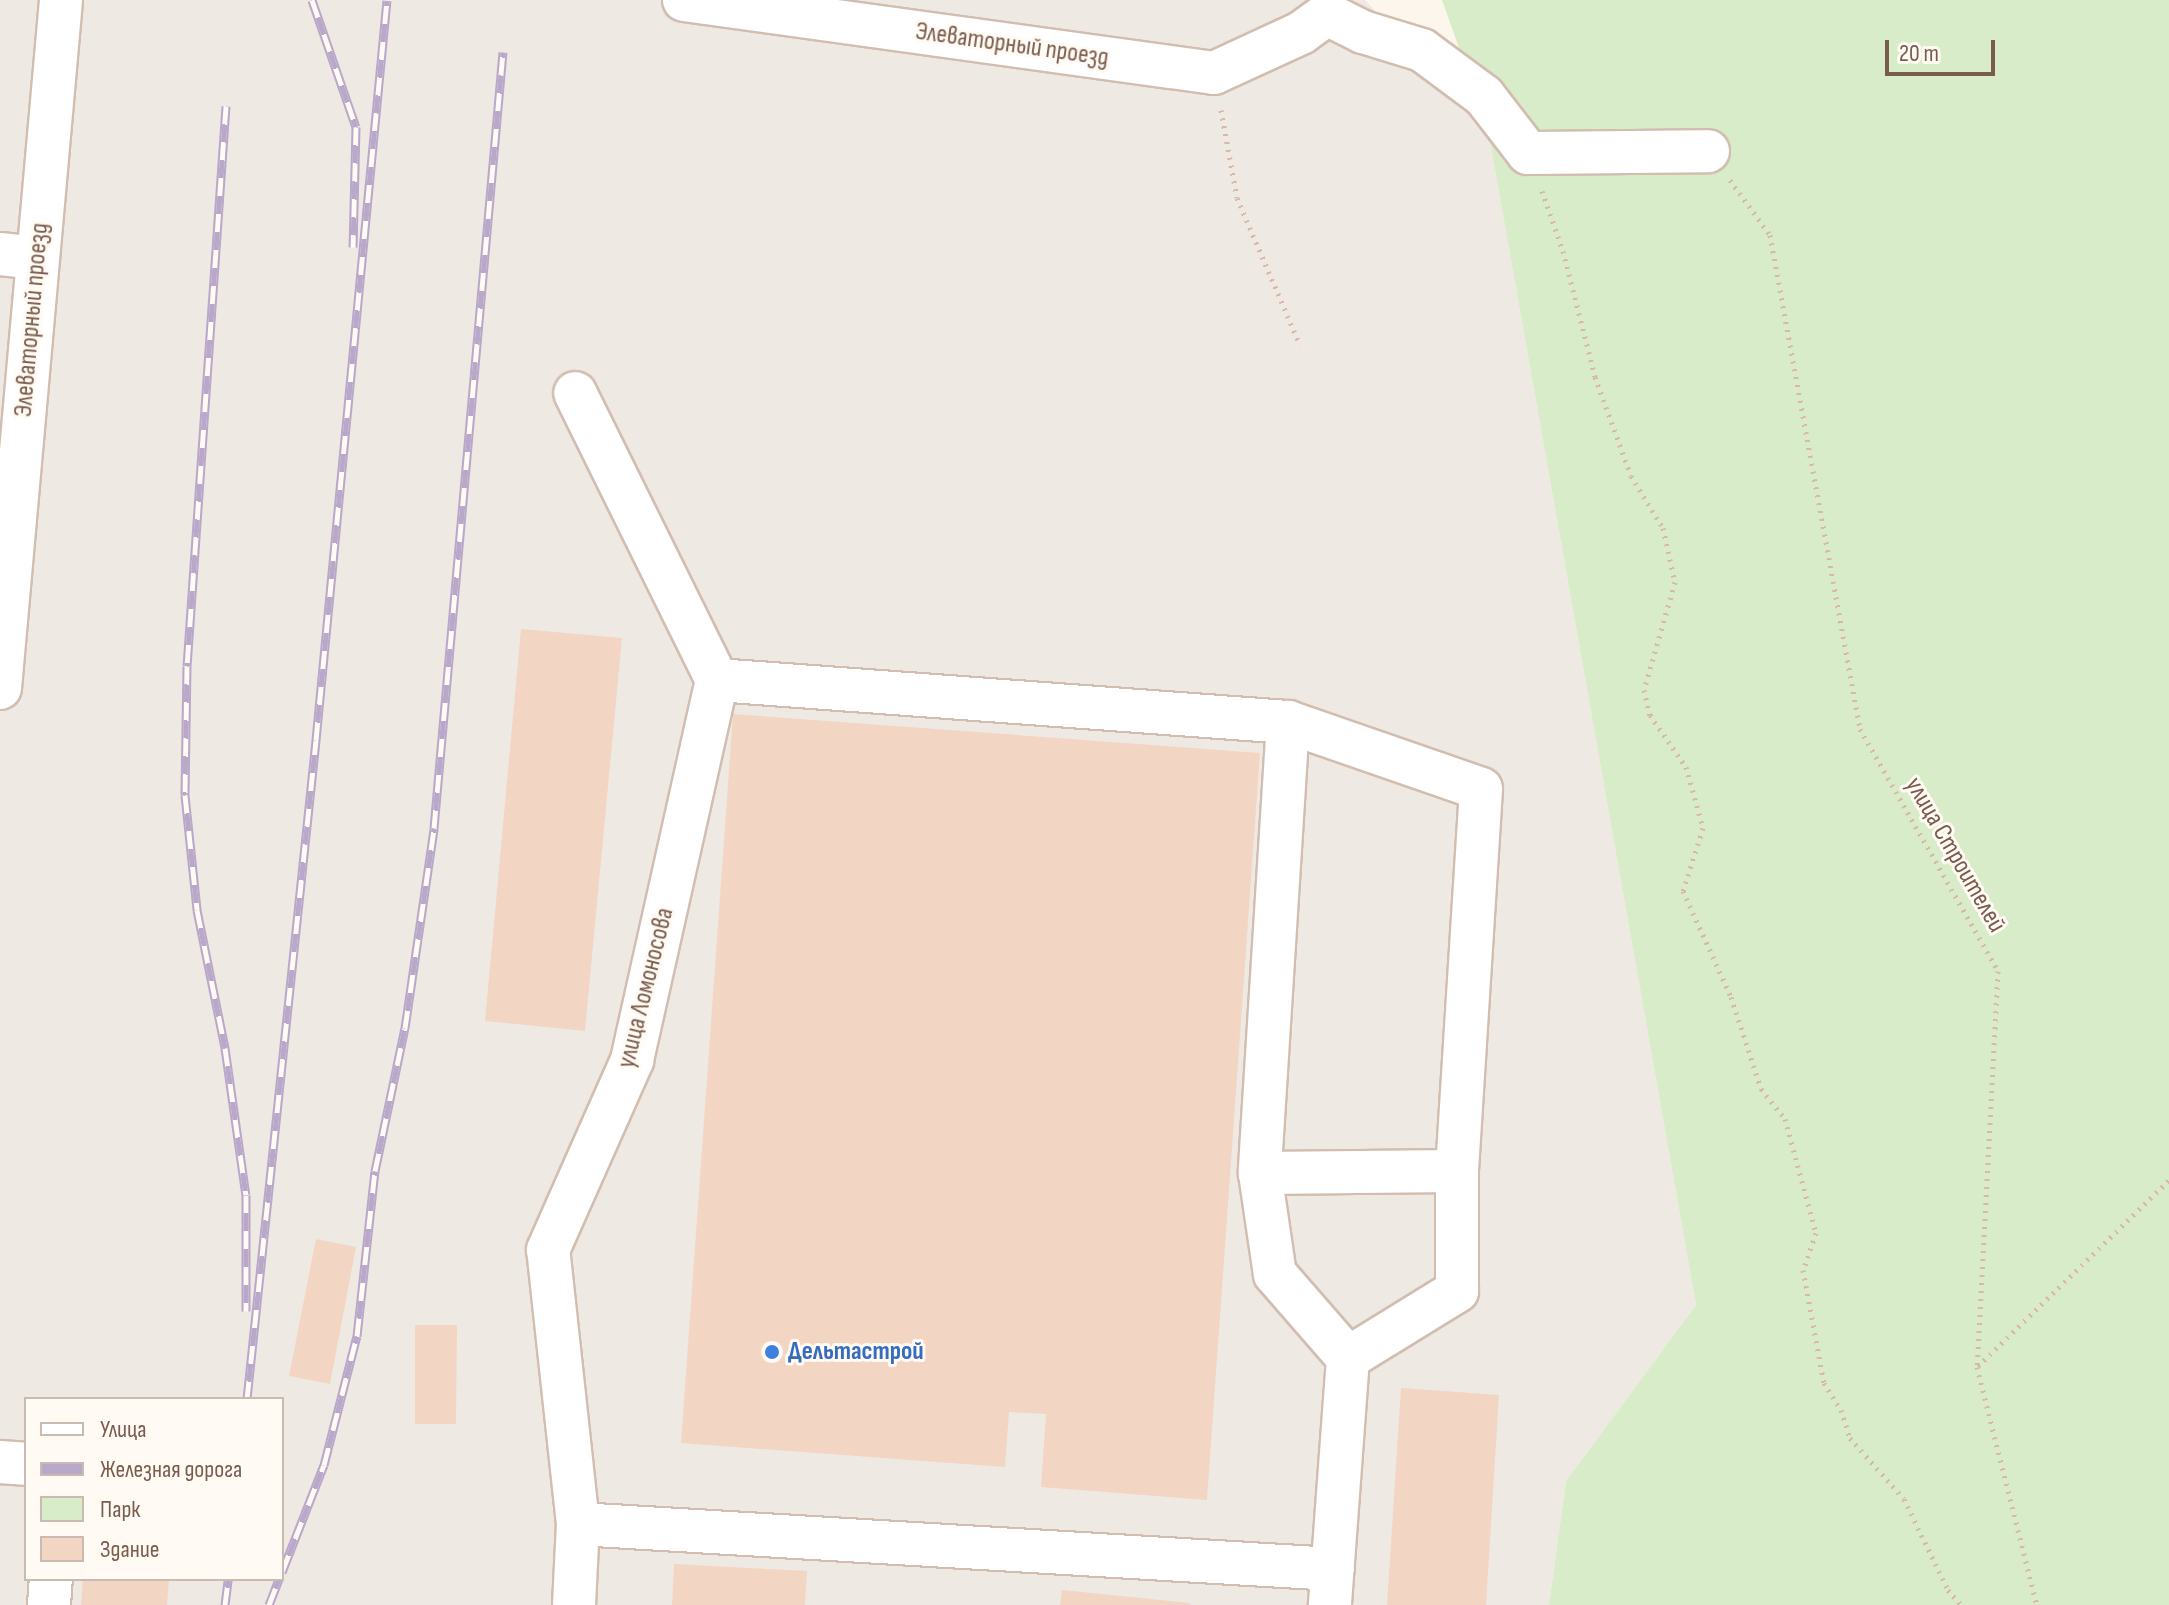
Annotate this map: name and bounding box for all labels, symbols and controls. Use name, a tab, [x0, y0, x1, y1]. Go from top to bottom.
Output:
street label: Элеваторный проезд	[913, 16, 1111, 74]
scale bar	[1889, 24, 1999, 74]
text: 20 m	[1899, 39, 1939, 68]
street label: Элеваторный проезд	[8, 222, 56, 418]
street label: улица Строителей	[1898, 772, 2012, 938]
street label: улица Ломоносова	[611, 905, 681, 1071]
place label: Дельтастрой	[788, 1336, 924, 1368]
marker: Дельтастрой	[763, 1343, 781, 1361]
legend	[24, 1397, 284, 1581]
text: Улица	[100, 1415, 146, 1444]
text: Железная дорога	[100, 1455, 242, 1484]
text: Парк	[100, 1495, 140, 1524]
text: Здание	[100, 1535, 159, 1564]

